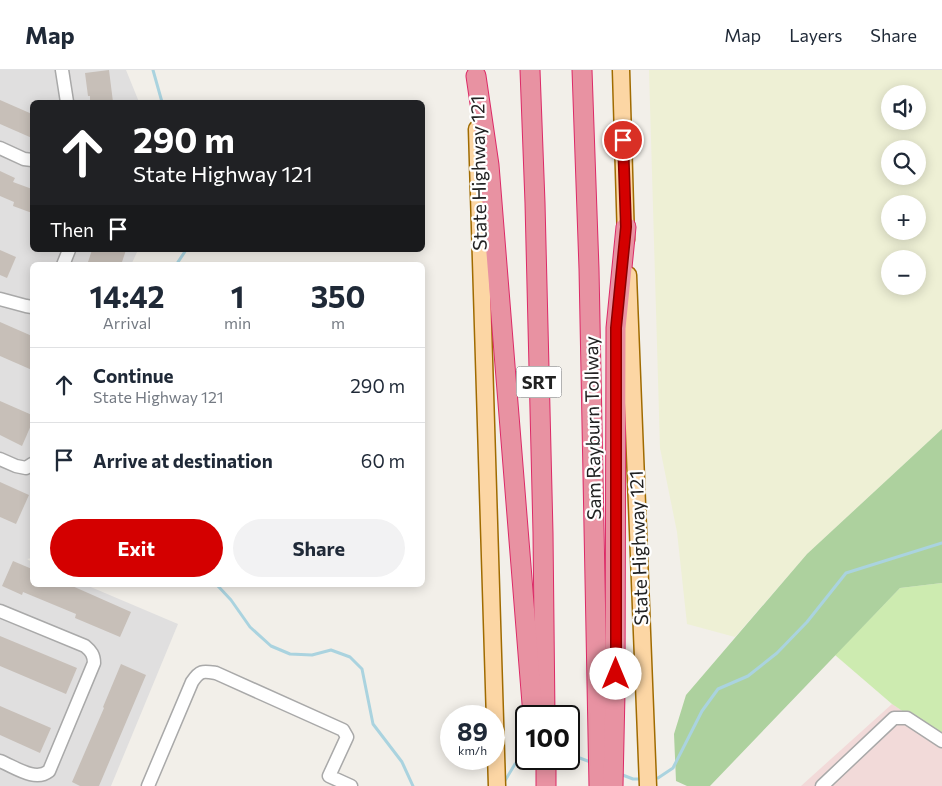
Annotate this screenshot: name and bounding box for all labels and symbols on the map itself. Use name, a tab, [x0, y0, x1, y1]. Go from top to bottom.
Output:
street label: State Highway 121	[465, 95, 491, 251]
pin	[602, 119, 644, 161]
street label: Sam Rayburn Tollway	[579, 336, 605, 520]
road number: SRT	[516, 366, 562, 398]
street label: State Highway 121	[624, 470, 652, 626]
position arrow	[589, 647, 641, 699]
speed limit sign: 100	[515, 705, 580, 770]

